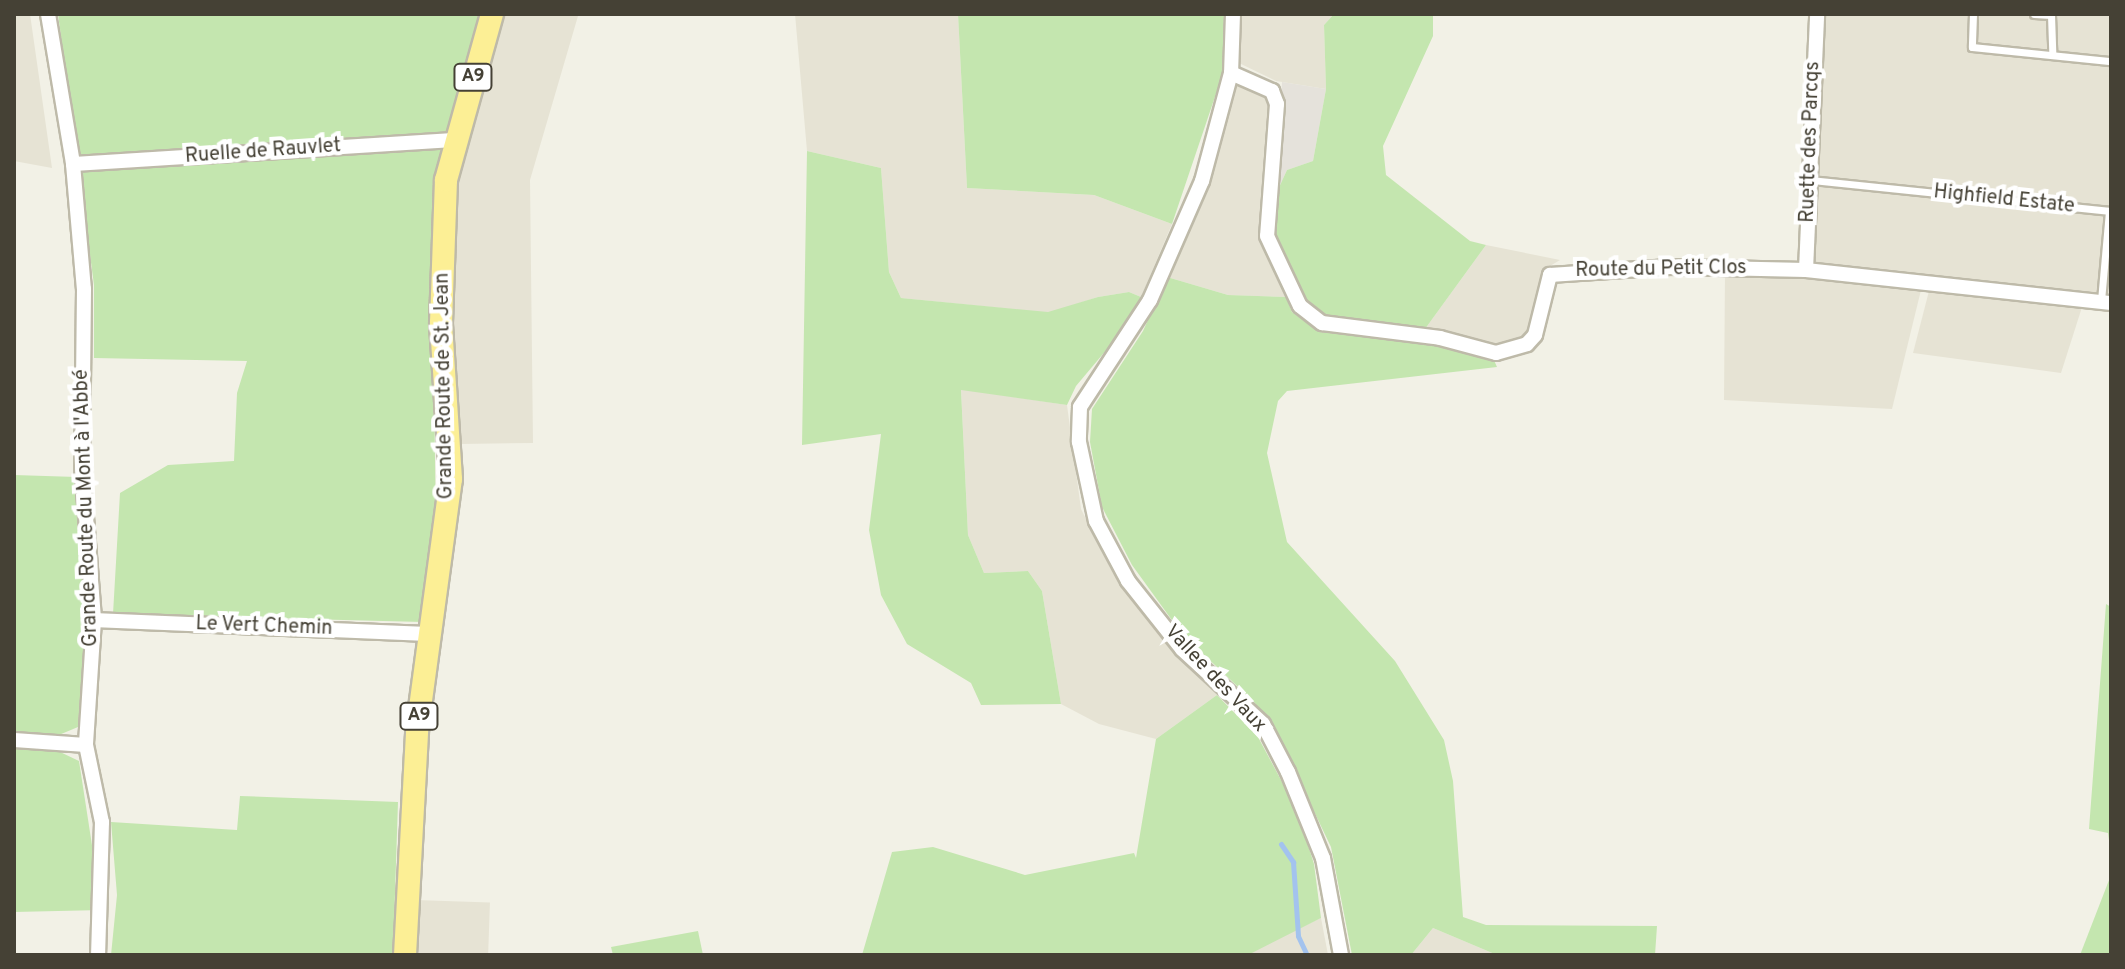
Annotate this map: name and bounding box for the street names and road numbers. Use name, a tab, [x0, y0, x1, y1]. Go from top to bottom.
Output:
street label: Ruette des Parcqs	[1796, 61, 1826, 223]
road number: A9	[453, 63, 493, 91]
street label: Ruelle de Rauvlet	[184, 135, 342, 169]
street label: Highfield Estate	[1932, 181, 2076, 219]
street label: Route du Petit Clos	[1575, 257, 1747, 283]
street label: Grande Route de St. Jean	[431, 272, 459, 500]
street label: Grande Route du Mont à l'Abbé	[70, 369, 104, 647]
street label: Le Vert Chemin	[195, 613, 333, 641]
street label: Vallee des Vaux	[1159, 620, 1271, 738]
road number: A9	[399, 702, 439, 730]

